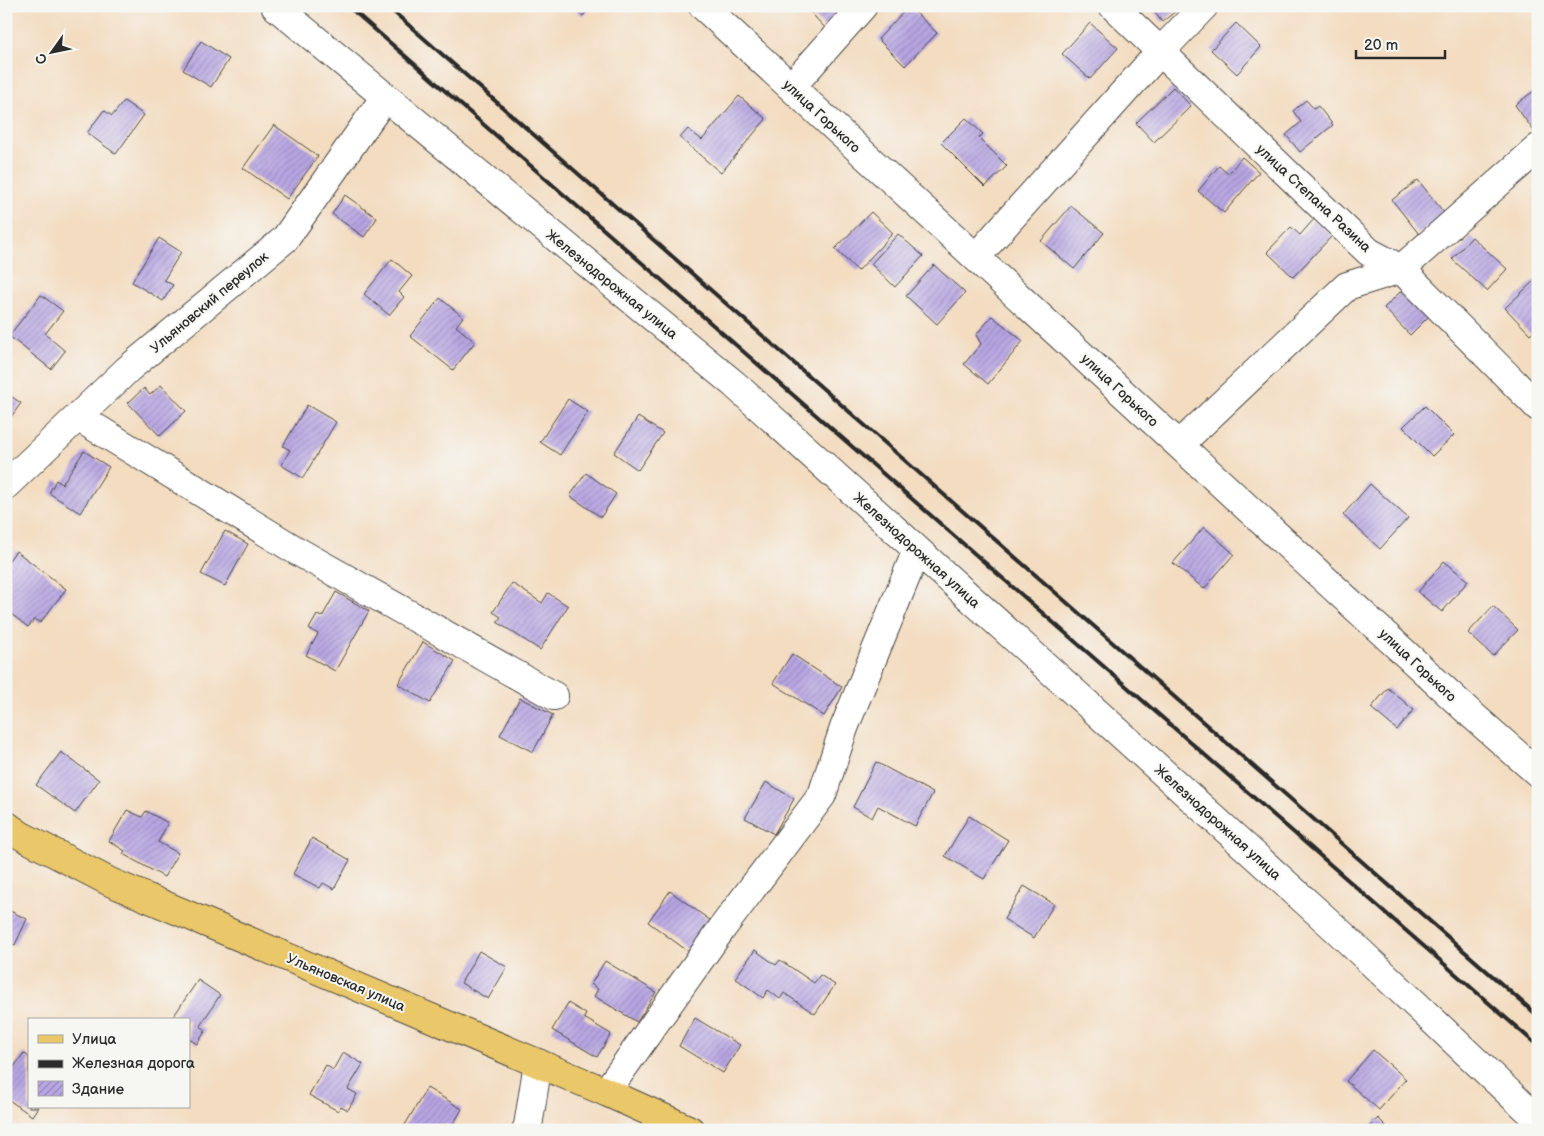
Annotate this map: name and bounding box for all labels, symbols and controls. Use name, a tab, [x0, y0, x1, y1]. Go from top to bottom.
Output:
north arrow	[28, 28, 78, 78]
scale bar	[1356, 28, 1445, 60]
text: 20 m	[1364, 36, 1398, 55]
text: С	[32, 50, 51, 68]
street label: улица Горького	[780, 76, 864, 156]
street label: улица Степана Разина	[1253, 141, 1375, 256]
street label: Железнодорожная улица	[542, 226, 681, 343]
street label: Ульяновский переулок	[147, 248, 272, 357]
street label: улица Горького	[1078, 350, 1162, 430]
street label: Железнодорожная улица	[850, 489, 984, 612]
street label: улица Горького	[1376, 625, 1460, 705]
street label: Железнодорожная улица	[1151, 761, 1285, 884]
street label: Ульяновская улица	[284, 950, 408, 1015]
legend	[28, 1018, 190, 1108]
text: Улица	[72, 1030, 117, 1049]
text: Железная дорога	[72, 1054, 195, 1073]
text: Здание	[72, 1080, 124, 1099]

